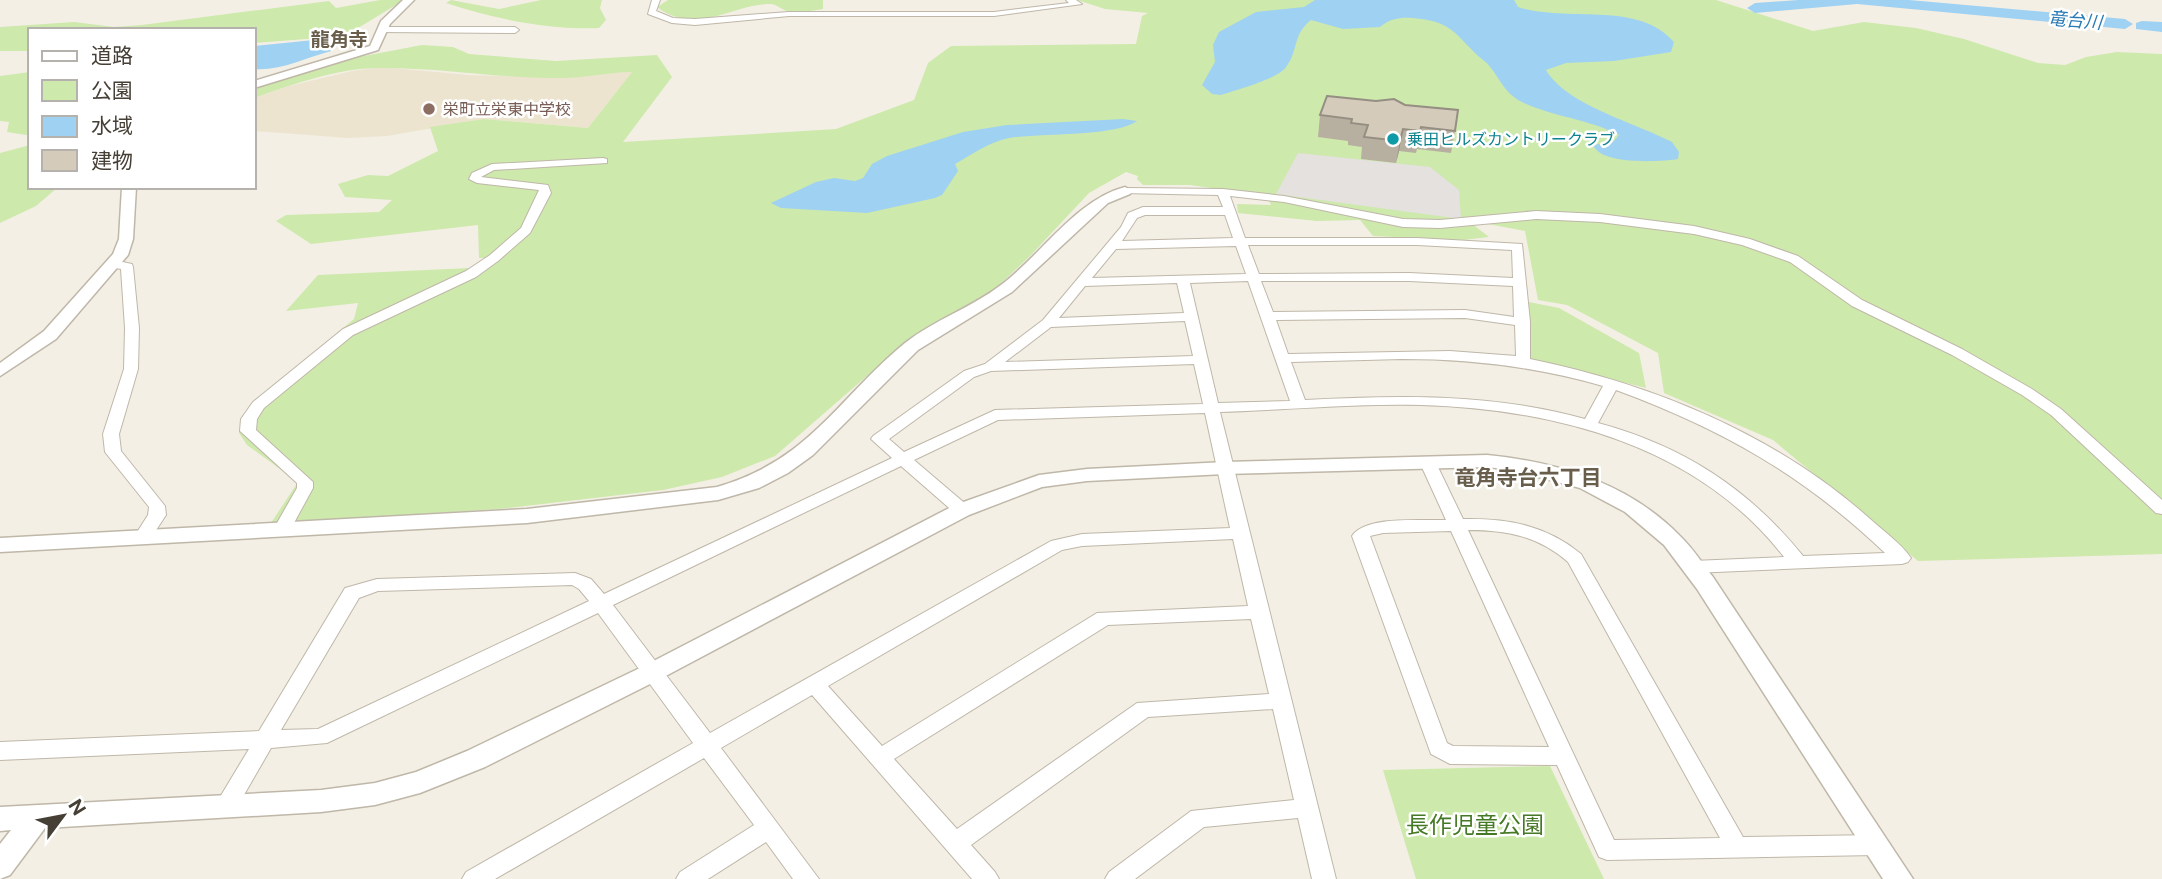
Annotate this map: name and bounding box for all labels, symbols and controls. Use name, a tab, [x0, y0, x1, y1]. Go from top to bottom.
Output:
water label: 竜台川	[2047, 7, 2105, 33]
legend	[28, 28, 256, 189]
district label: 龍角寺	[310, 28, 368, 50]
text: 道路	[91, 43, 133, 68]
text: 公園	[91, 78, 133, 103]
place label: 栄町立栄東中学校	[443, 100, 571, 119]
marker: 栄町立栄東中学校	[421, 101, 437, 117]
text: 水域	[91, 113, 133, 138]
place label: 乗田ヒルズカントリークラブ	[1407, 130, 1615, 149]
marker: 乗田ヒルズカントリークラブ	[1385, 131, 1401, 147]
text: 建物	[91, 148, 133, 173]
district label: 竜角寺台六丁目	[1455, 465, 1602, 490]
north arrow	[28, 781, 98, 851]
text: N	[64, 795, 91, 819]
park label: 長作児童公園	[1406, 811, 1544, 838]

